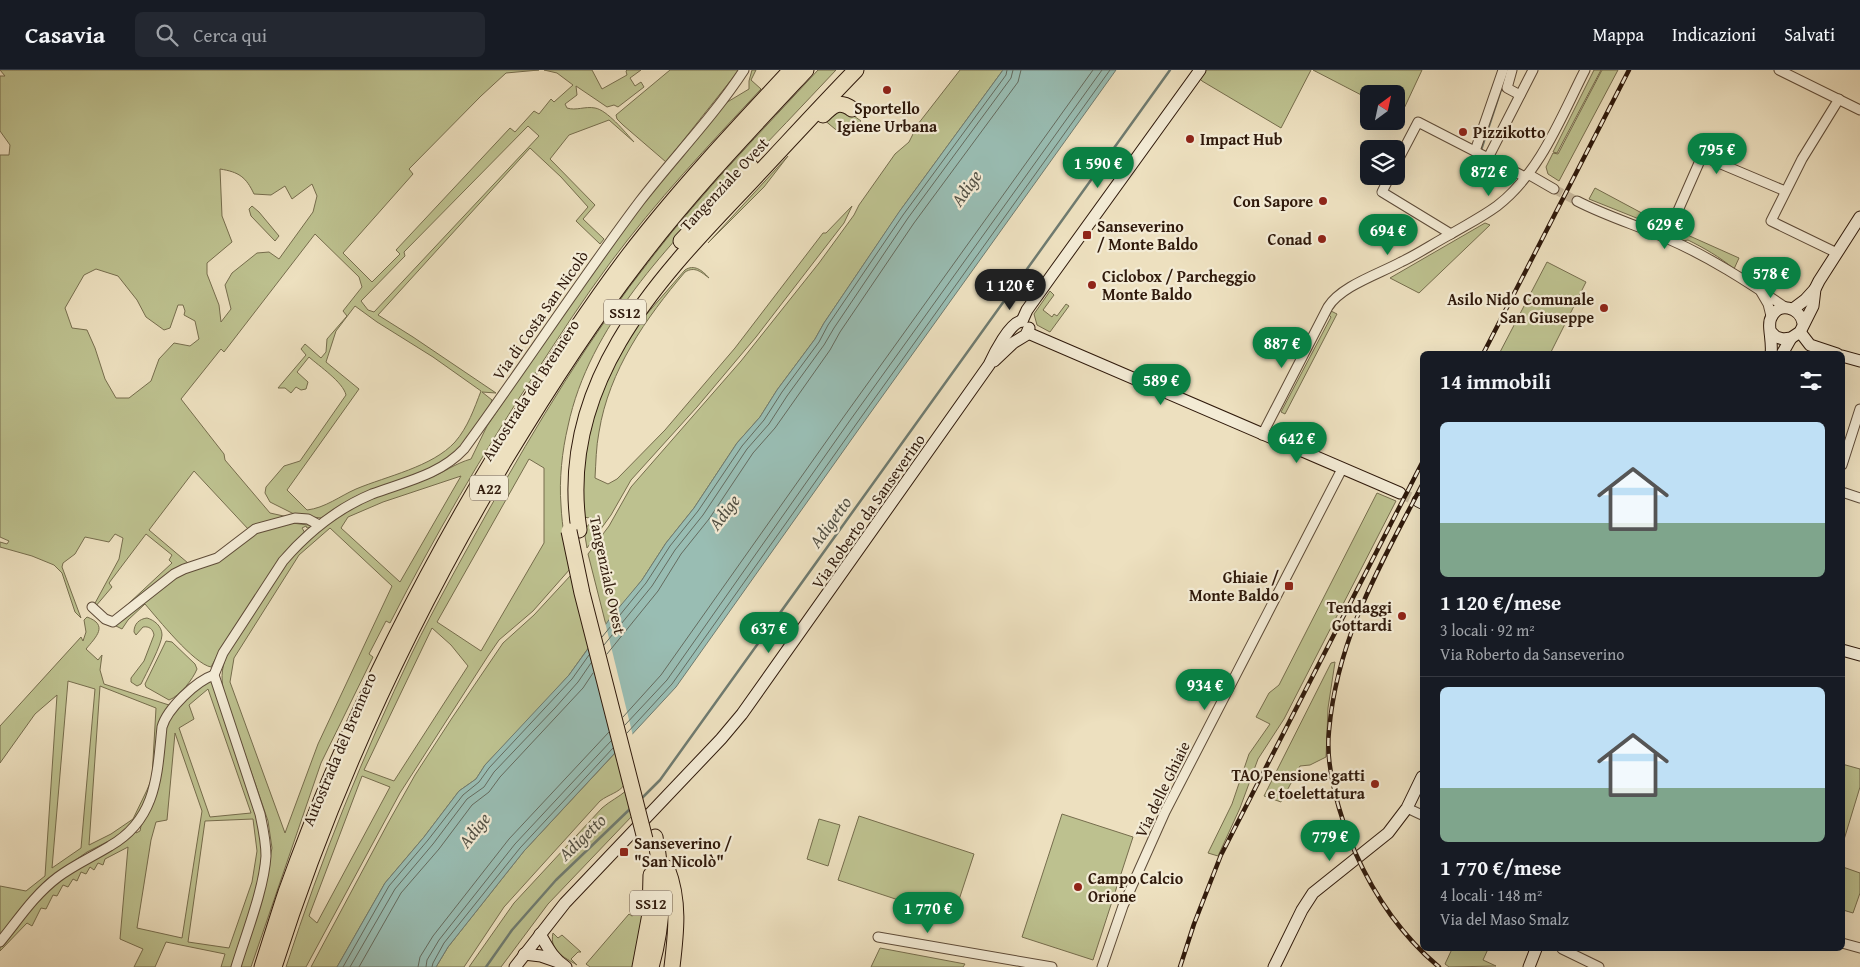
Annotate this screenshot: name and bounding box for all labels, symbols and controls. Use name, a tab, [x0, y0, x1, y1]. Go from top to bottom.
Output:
search box	[135, 12, 485, 57]
text: Casavia	[25, 17, 105, 52]
icon: search	[153, 21, 181, 49]
text: Cerca qui	[193, 21, 267, 49]
text: Mappa	[1593, 21, 1644, 48]
text: Indicazioni	[1672, 21, 1756, 48]
text: Salvati	[1784, 21, 1835, 48]
marker: Sportello Igiene Urbana	[881, 84, 893, 96]
north arrow	[1360, 85, 1405, 130]
map controls	[1360, 85, 1405, 185]
place label: Sportello Igiene Urbana	[837, 96, 938, 138]
place label: Pizzikotto	[1473, 120, 1546, 144]
marker: Pizzikotto	[1457, 126, 1469, 138]
place label: Impact Hub	[1200, 127, 1283, 151]
street label: Tangenziale Ovest	[674, 131, 774, 236]
pin: 795 €	[1682, 132, 1752, 175]
marker: Impact Hub	[1184, 133, 1196, 145]
text: 795 €	[1699, 137, 1735, 161]
button: layers	[1360, 140, 1405, 185]
pin: 1 590 €	[1052, 146, 1144, 189]
text: 1 590 €	[1074, 151, 1122, 175]
pin: 872 €	[1454, 154, 1524, 197]
text: 872 €	[1471, 159, 1507, 183]
water label: Adige	[943, 164, 988, 212]
place label: Con Sapore	[1233, 189, 1313, 213]
marker: Con Sapore	[1317, 195, 1329, 207]
pin: 629 €	[1630, 208, 1700, 250]
text: 629 €	[1647, 212, 1683, 236]
place label: Sanseverino / Monte Baldo	[1097, 214, 1199, 256]
pin: 694 €	[1353, 214, 1423, 256]
text: 694 €	[1370, 218, 1406, 242]
place label: Conad	[1268, 227, 1313, 251]
marker: Sanseverino / Monte Baldo	[1081, 229, 1093, 241]
marker: Conad	[1316, 233, 1328, 245]
street label: Via di Costa San Nicolò	[486, 245, 594, 385]
pin: 578 €	[1736, 256, 1806, 299]
text: 578 €	[1753, 261, 1789, 285]
place label: Ciclobox / Parcheggio Monte Baldo	[1102, 264, 1257, 306]
pin: 1 120 €	[964, 268, 1056, 311]
text: 1 120 €	[986, 273, 1034, 297]
marker: Ciclobox / Parcheggio Monte Baldo	[1086, 279, 1098, 291]
place label: Asilo Nido Comunale San Giuseppe	[1447, 287, 1594, 329]
road number: SS12	[604, 300, 646, 324]
marker: Asilo Nido Comunale San Giuseppe	[1598, 302, 1610, 314]
street label: Autostrada del Brennero	[475, 314, 585, 466]
pin: 887 €	[1247, 326, 1317, 369]
text: 887 €	[1264, 331, 1300, 355]
pin: 589 €	[1126, 364, 1196, 406]
text: 14 immobili	[1440, 366, 1551, 397]
icon: filters	[1797, 367, 1825, 395]
text: 589 €	[1143, 368, 1179, 392]
pin: 642 €	[1262, 422, 1332, 464]
text: 642 €	[1279, 426, 1315, 450]
street label: Via Roberto da Sanseverino	[805, 429, 931, 593]
icon: home	[1588, 454, 1678, 544]
road number: A22	[470, 476, 508, 500]
water label: Adige	[701, 488, 746, 536]
water label: Adigetto	[801, 490, 858, 554]
street label: Tangenziale Ovest	[584, 513, 632, 637]
place label: Ghiaie / Monte Baldo	[1189, 565, 1279, 607]
marker: Ghiaie / Monte Baldo	[1283, 580, 1295, 592]
text: 1 120 €/mese	[1440, 587, 1561, 618]
place label: Tendaggi Gottardi	[1327, 595, 1392, 637]
marker: Tendaggi Gottardi	[1396, 610, 1408, 622]
pin: 637 €	[734, 612, 804, 654]
text: 637 €	[751, 616, 787, 640]
text: 3 locali · 92 m²	[1440, 618, 1535, 642]
text: Via Roberto da Sanseverino	[1440, 642, 1624, 666]
street label: Autostrada del Brennero	[296, 668, 382, 830]
pin: 934 €	[1170, 668, 1240, 711]
text: 934 €	[1187, 673, 1223, 697]
icon: home	[1588, 720, 1678, 810]
street label: Via delle Ghiaie	[1128, 737, 1196, 841]
place label: TAO Pensione gatti e toelettatura	[1231, 763, 1366, 805]
marker: TAO Pensione gatti e toelettatura	[1369, 778, 1381, 790]
water label: Adige	[451, 806, 497, 854]
water label: Adigetto	[551, 807, 612, 868]
pin: 779 €	[1295, 820, 1365, 862]
text: 779 €	[1312, 824, 1348, 848]
place label: Sanseverino / "San Nicolò"	[634, 831, 732, 873]
marker: Sanseverino / "San Nicolò"	[618, 846, 630, 858]
text: 1 770 €/mese	[1440, 852, 1561, 883]
place label: Campo Calcio Orione	[1088, 866, 1184, 908]
marker: Campo Calcio Orione	[1072, 881, 1084, 893]
text: 4 locali · 148 m²	[1440, 883, 1542, 907]
road number: SS12	[630, 890, 672, 916]
pin: 1 770 €	[882, 892, 974, 934]
text: 1 770 €	[904, 896, 952, 920]
text: Via del Maso Smalz	[1440, 907, 1569, 931]

